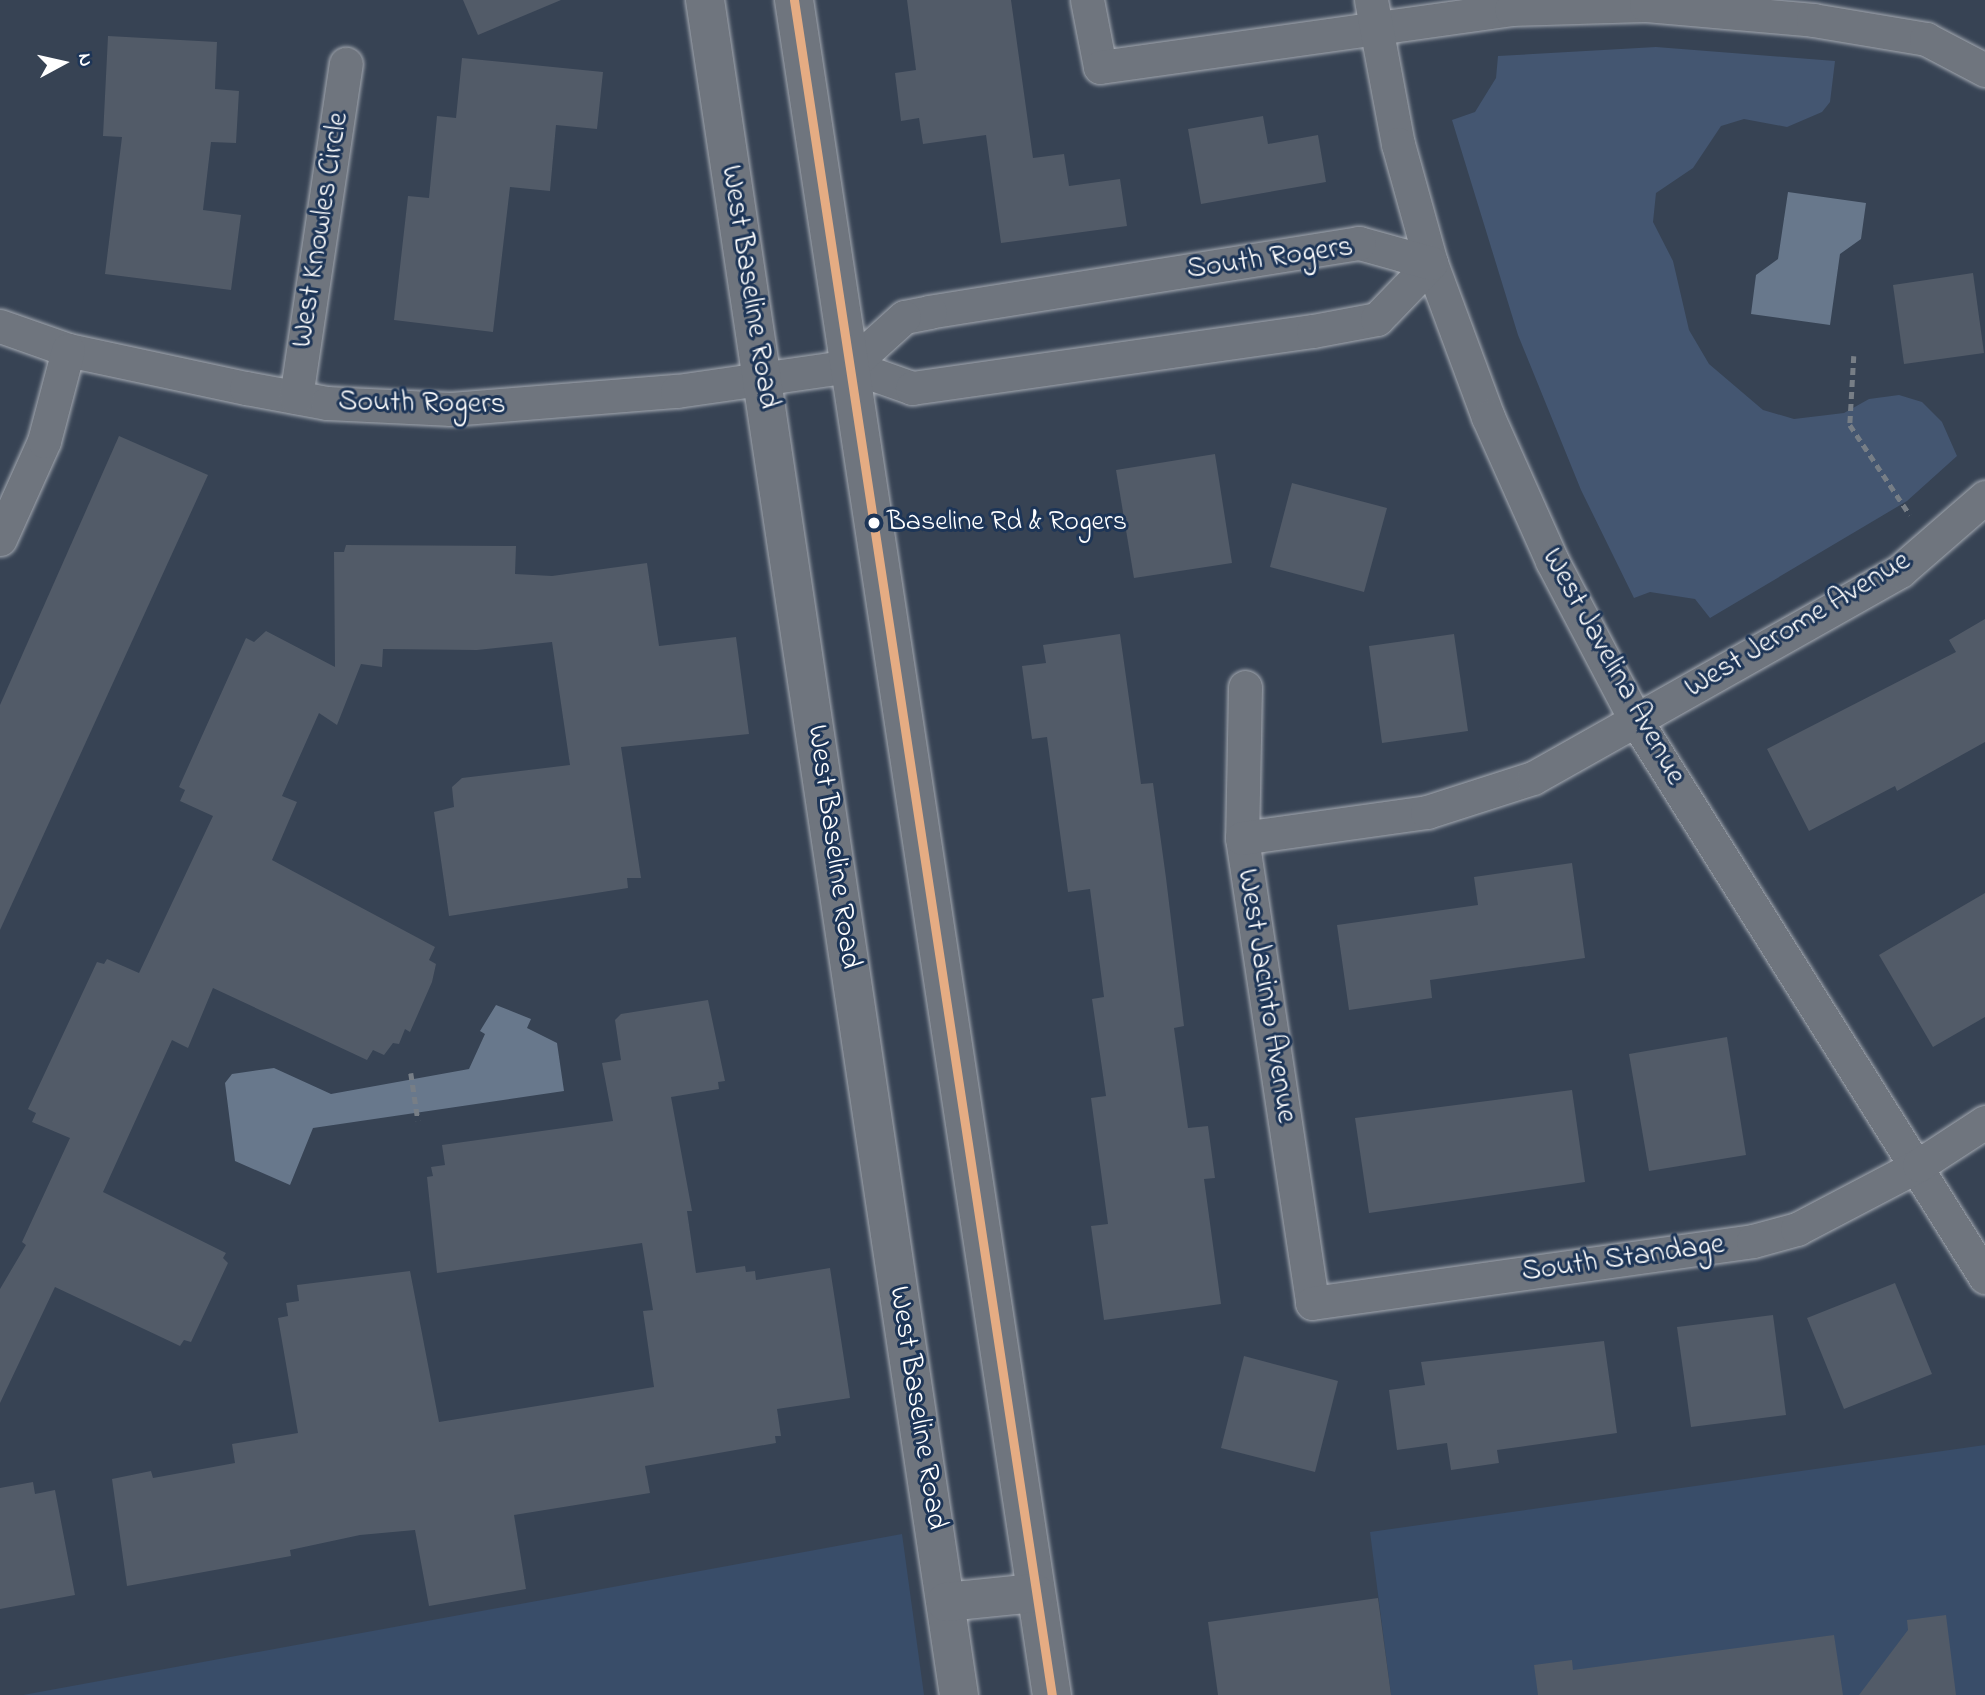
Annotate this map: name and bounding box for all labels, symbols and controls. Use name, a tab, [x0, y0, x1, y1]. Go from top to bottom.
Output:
north arrow	[28, 28, 98, 98]
text: N	[70, 52, 99, 68]
street label: West Knowles Circle	[285, 110, 357, 350]
street label: West Baseline Road	[712, 163, 786, 411]
street label: South Rogers	[1185, 230, 1355, 288]
street label: South Rogers	[338, 385, 506, 423]
place label: Baseline Rd & Rogers	[887, 506, 1127, 540]
marker: Baseline Rd & Rogers	[867, 516, 881, 530]
street label: West Javelina Avenue	[1533, 542, 1693, 792]
street label: West Jerome Avenue	[1679, 544, 1917, 706]
street label: West Baseline Road	[798, 723, 868, 971]
street label: West Jacinto Avenue	[1228, 866, 1304, 1126]
street label: South Standage	[1519, 1227, 1727, 1291]
street label: West Baseline Road	[880, 1284, 954, 1532]

